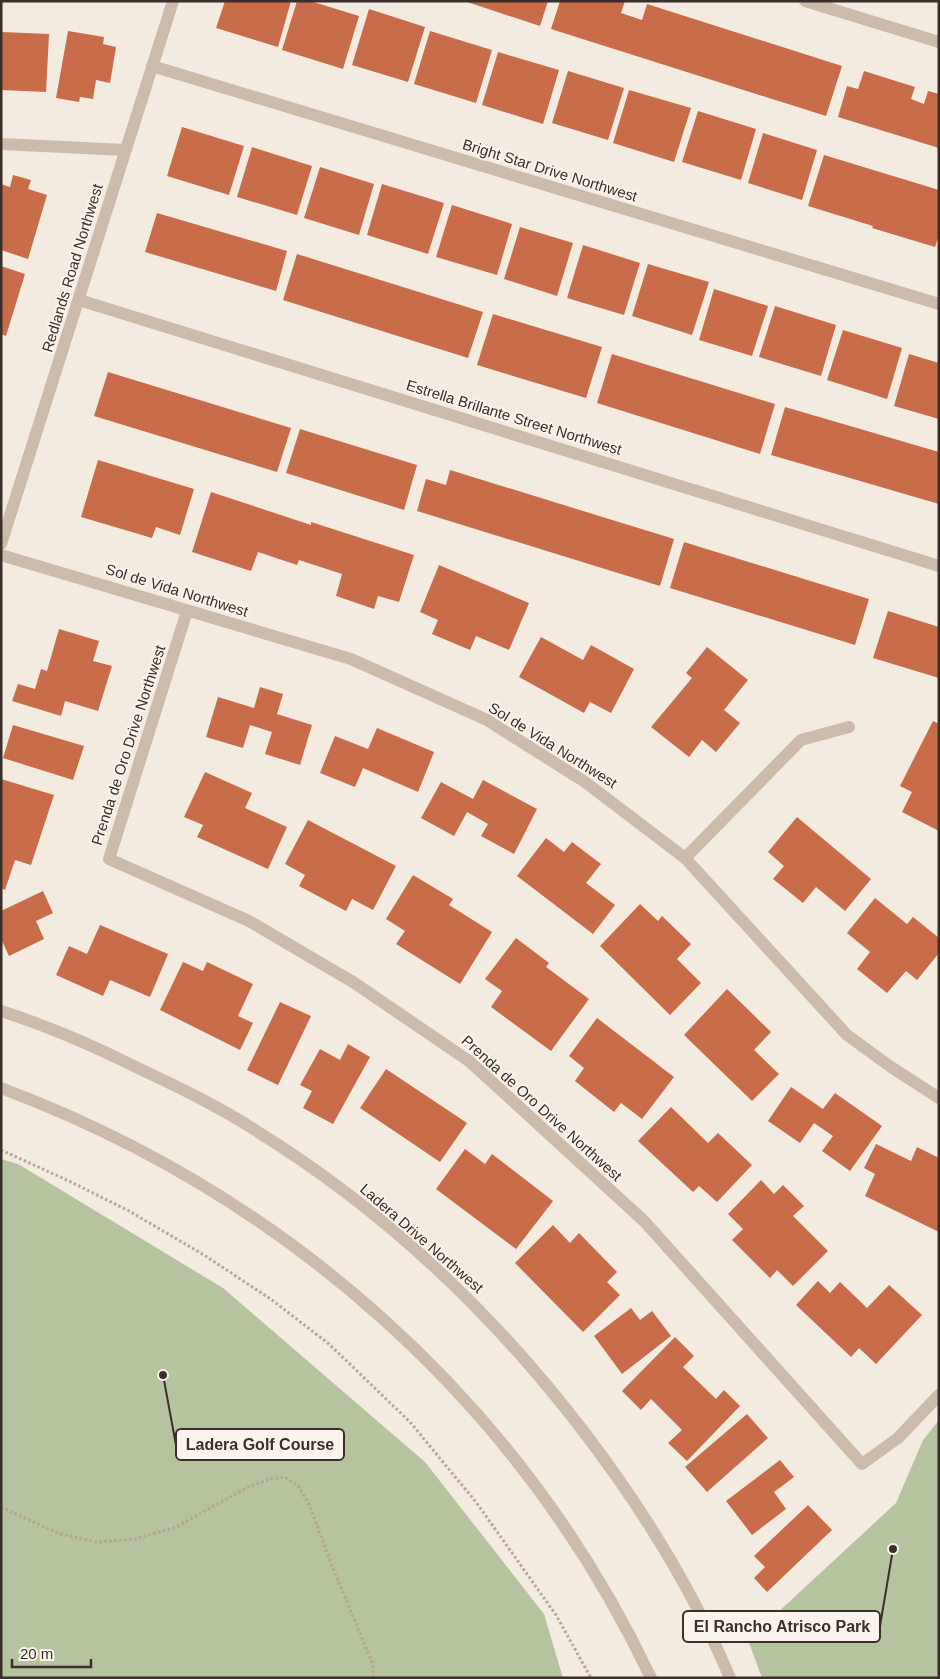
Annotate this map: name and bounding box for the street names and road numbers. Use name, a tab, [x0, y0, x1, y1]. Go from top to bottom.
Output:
street label: Bright Star Drive Northwest	[461, 135, 640, 205]
street label: Redlands Road Northwest	[38, 181, 106, 354]
street label: Estrella Brillante Street Northwest	[404, 376, 625, 458]
street label: Sol de Vida Northwest	[104, 560, 251, 620]
street label: Prenda de Oro Drive Northwest	[88, 642, 169, 847]
street label: Sol de Vida Northwest	[486, 699, 621, 792]
street label: Prenda de Oro Drive Northwest	[459, 1032, 626, 1185]
street label: Ladera Drive Northwest	[357, 1180, 488, 1297]

